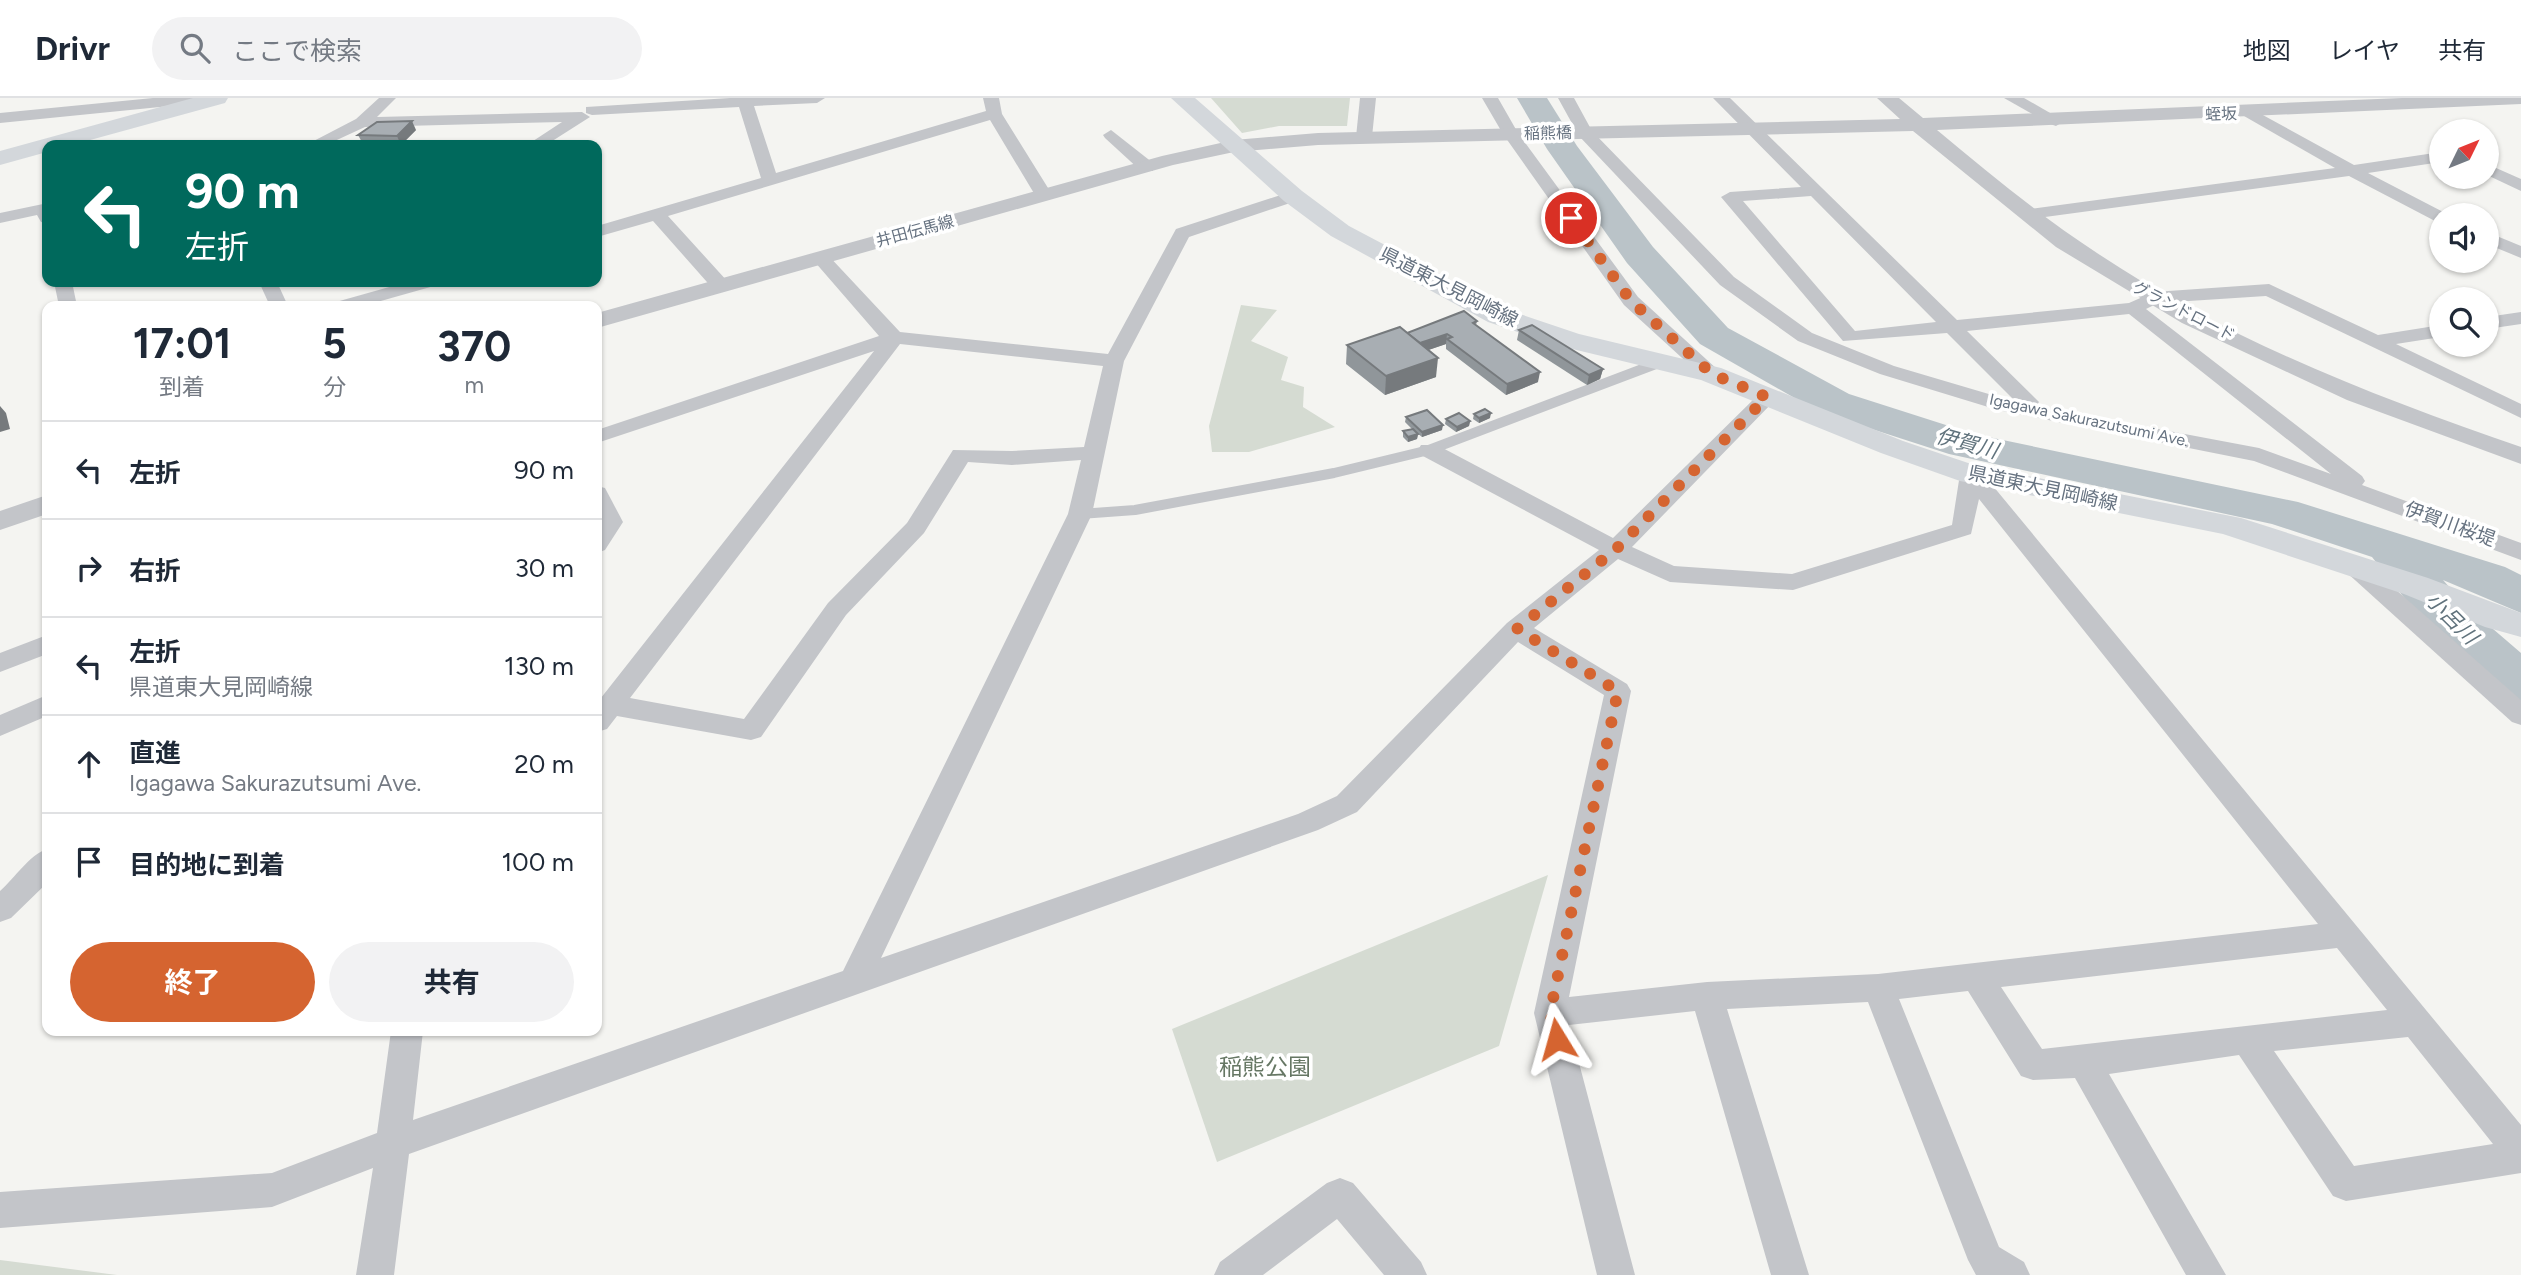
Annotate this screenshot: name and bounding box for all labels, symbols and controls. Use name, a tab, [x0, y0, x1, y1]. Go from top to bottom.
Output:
search box	[152, 17, 642, 80]
text: Drivr	[35, 29, 110, 68]
icon: search	[176, 29, 214, 67]
text: ここで検索	[232, 35, 362, 67]
text: 地図	[2243, 36, 2291, 65]
text: レイヤ	[2329, 36, 2400, 65]
text: 共有	[2438, 36, 2486, 65]
street label: 蛭坂	[2205, 104, 2237, 124]
north arrow	[2429, 119, 2499, 189]
map controls	[2429, 119, 2499, 357]
street label: 稲熊橋	[1524, 123, 1572, 143]
text: 90 m	[185, 161, 300, 220]
icon: left	[70, 168, 161, 259]
pin	[1541, 188, 1601, 248]
icon: arrive	[1552, 199, 1590, 237]
button: sound	[2429, 203, 2499, 273]
street label: 井田伝馬線	[874, 211, 956, 251]
text: 左折	[185, 228, 249, 266]
street label: 県道東大見岡崎線	[1376, 242, 1522, 332]
street label: グランドロード	[2130, 277, 2238, 345]
button: search	[2429, 287, 2499, 357]
text: 17:01	[133, 318, 231, 369]
text: 5	[322, 318, 347, 369]
text: 370	[437, 321, 511, 372]
text: m	[465, 371, 484, 399]
text: 到着	[159, 373, 205, 401]
text: 分	[323, 373, 346, 401]
street label: Igagawa Sakurazutsumi Ave.	[1988, 390, 2190, 450]
water label: 伊賀川	[1933, 423, 2003, 464]
icon: left	[70, 451, 108, 489]
text: 90 m	[514, 454, 574, 486]
text: 左折	[129, 457, 181, 489]
street label: 県道東大見岡崎線	[1966, 461, 2120, 515]
street label: 伊賀川桜堤	[2401, 497, 2499, 551]
icon: right	[70, 549, 108, 587]
text: 30 m	[515, 552, 574, 584]
text: 右折	[129, 555, 181, 587]
water label: 小呂川	[2421, 587, 2485, 651]
text: 左折	[129, 636, 181, 668]
icon: left	[70, 647, 108, 685]
text: 130 m	[504, 650, 574, 682]
text: 県道東大見岡崎線	[129, 673, 313, 701]
text: 直進	[129, 737, 181, 769]
icon: ahead	[70, 745, 108, 783]
text: 20 m	[514, 748, 574, 780]
text: Igagawa Sakurazutsumi Ave.	[129, 769, 421, 797]
icon: arrive	[70, 843, 108, 881]
text: 100 m	[501, 846, 574, 878]
text: 目的地に到着	[129, 849, 285, 881]
button: 終了	[70, 942, 315, 1022]
button: 共有	[329, 942, 574, 1022]
position arrow	[1520, 1002, 1594, 1076]
park label: 稲熊公園	[1219, 1053, 1311, 1081]

